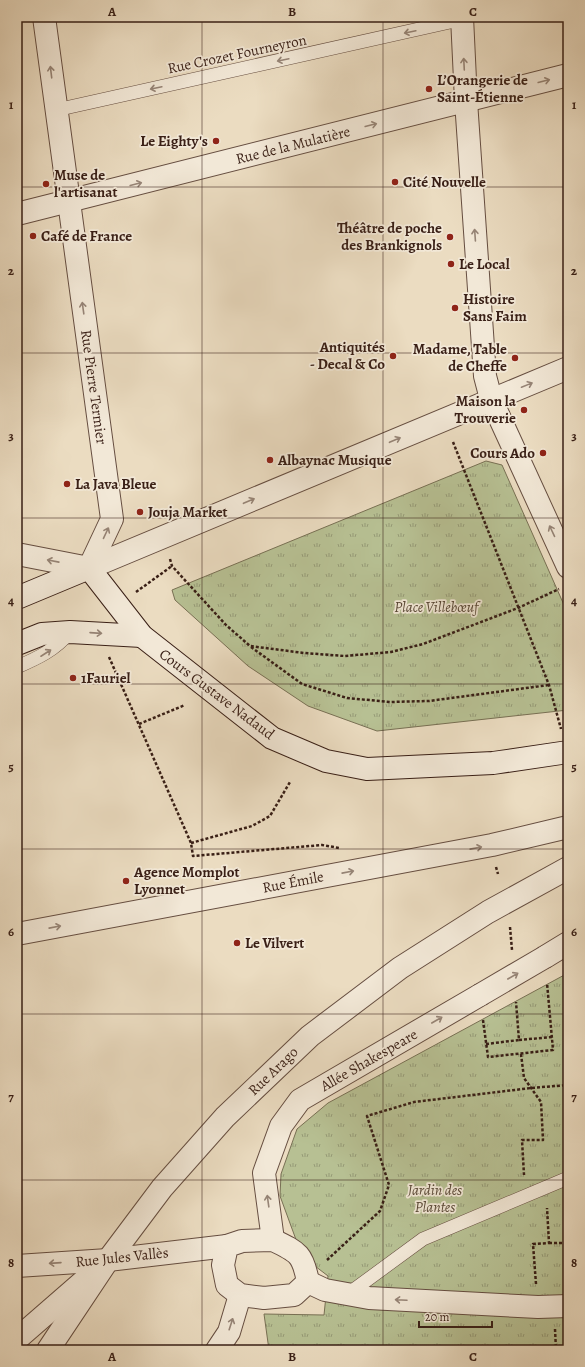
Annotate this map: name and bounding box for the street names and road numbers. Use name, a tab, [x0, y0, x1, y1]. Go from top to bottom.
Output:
street label: Rue Crozet Fourneyron	[166, 30, 308, 78]
street label: Rue de la Mulatière	[234, 121, 353, 169]
street label: Rue Pierre Termier	[76, 328, 112, 446]
street label: Cours Gustave Nadaud	[155, 644, 280, 745]
street label: Rue Émile	[261, 866, 326, 898]
street label: Allée Shakespeare	[316, 1024, 421, 1096]
street label: Rue Arago	[244, 1042, 302, 1100]
street label: Rue Jules Vallès	[74, 1242, 170, 1272]

